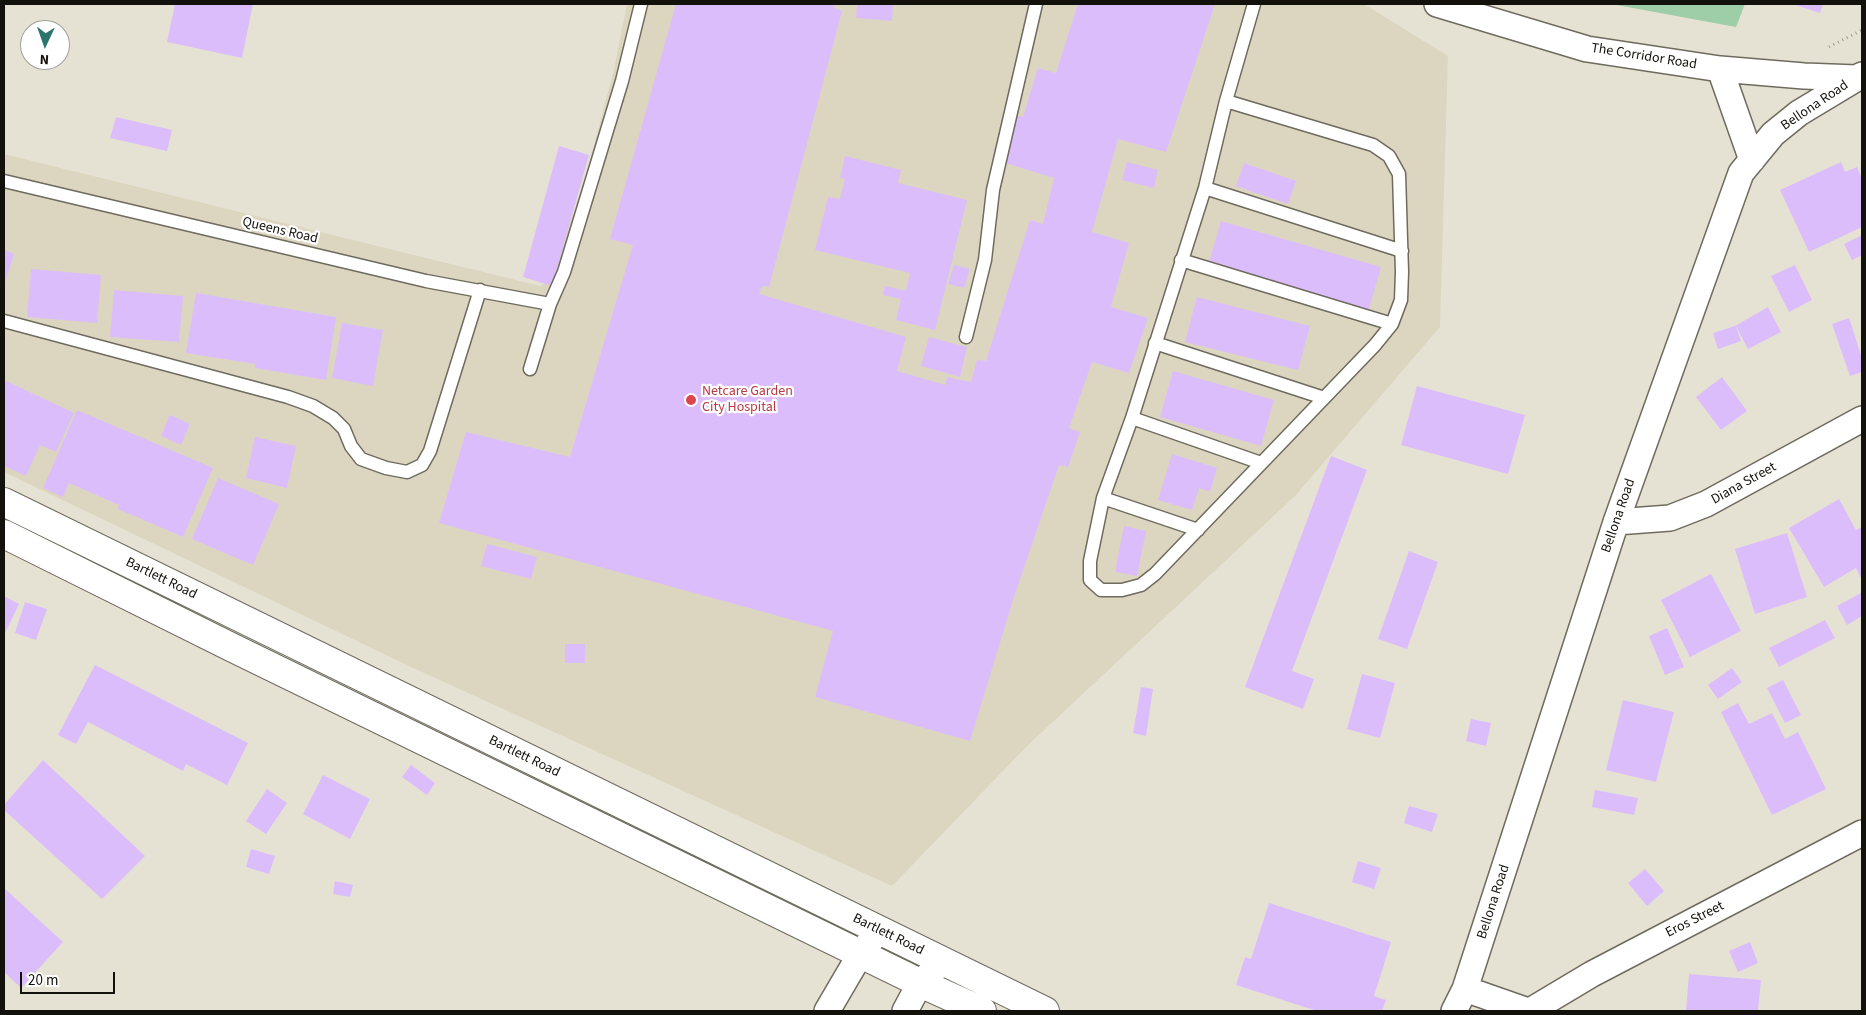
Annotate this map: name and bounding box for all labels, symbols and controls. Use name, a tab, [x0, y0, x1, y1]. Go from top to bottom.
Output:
north arrow	[20, 20, 70, 70]
street label: The Corridor Road	[1590, 40, 1698, 74]
text: N	[39, 49, 49, 69]
street label: Bellona Road	[1778, 77, 1852, 135]
street label: Queens Road	[241, 214, 319, 248]
place label: Netcare Garden City Hospital	[702, 384, 793, 417]
marker: Netcare Garden City Hospital	[684, 393, 698, 407]
street label: Diana Street	[1709, 459, 1779, 509]
street label: Bellona Road	[1598, 477, 1640, 555]
street label: Bartlett Road	[123, 555, 199, 603]
street label: Bartlett Road	[486, 733, 562, 781]
street label: Bellona Road	[1474, 863, 1514, 941]
street label: Eros Street	[1663, 898, 1727, 942]
street label: Bartlett Road	[850, 911, 926, 959]
scale bar	[22, 962, 118, 994]
text: 20 m	[28, 970, 58, 991]

